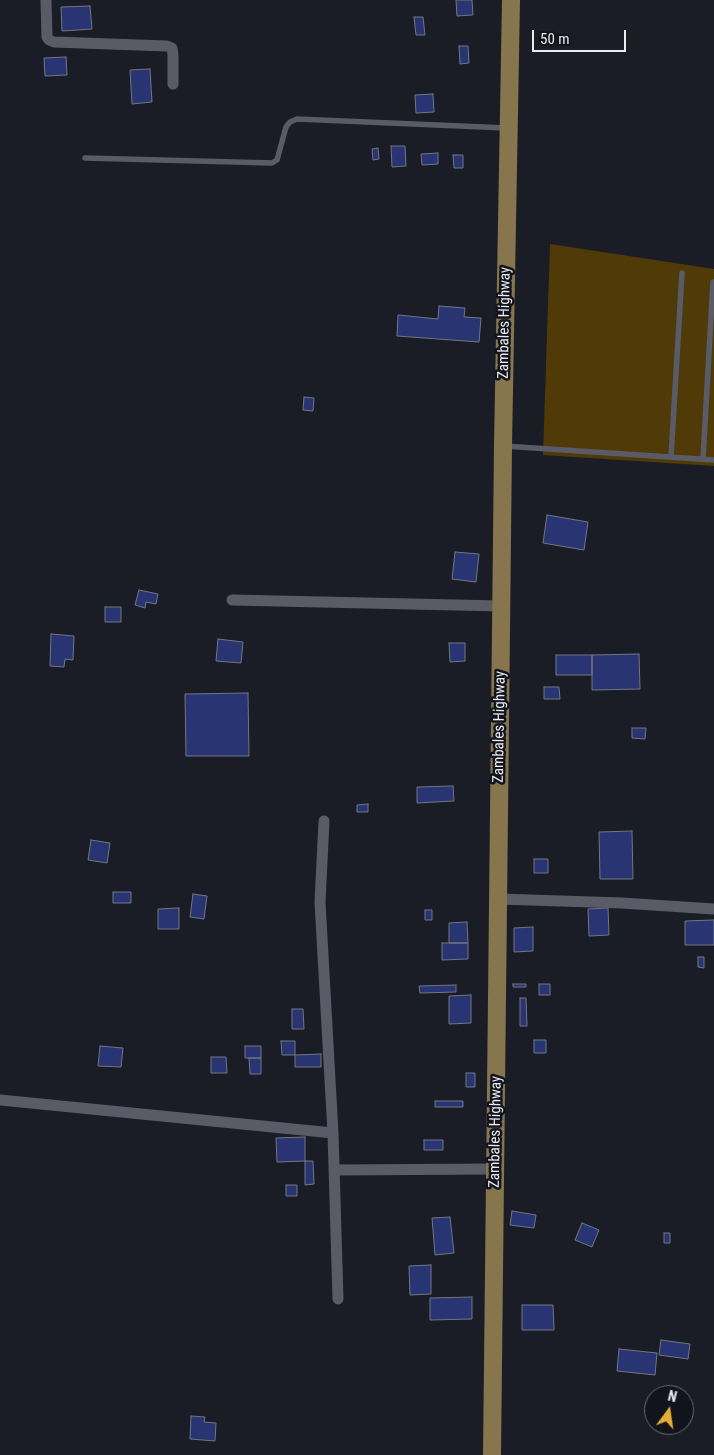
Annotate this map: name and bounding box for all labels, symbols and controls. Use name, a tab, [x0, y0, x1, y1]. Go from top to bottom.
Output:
scale bar	[534, 20, 628, 52]
text: 50 m	[540, 30, 570, 48]
street label: Zambales Highway	[495, 267, 515, 379]
street label: Zambales Highway	[490, 671, 510, 783]
street label: Zambales Highway	[486, 1076, 506, 1188]
north arrow	[644, 1385, 694, 1435]
text: N	[666, 1388, 678, 1405]

